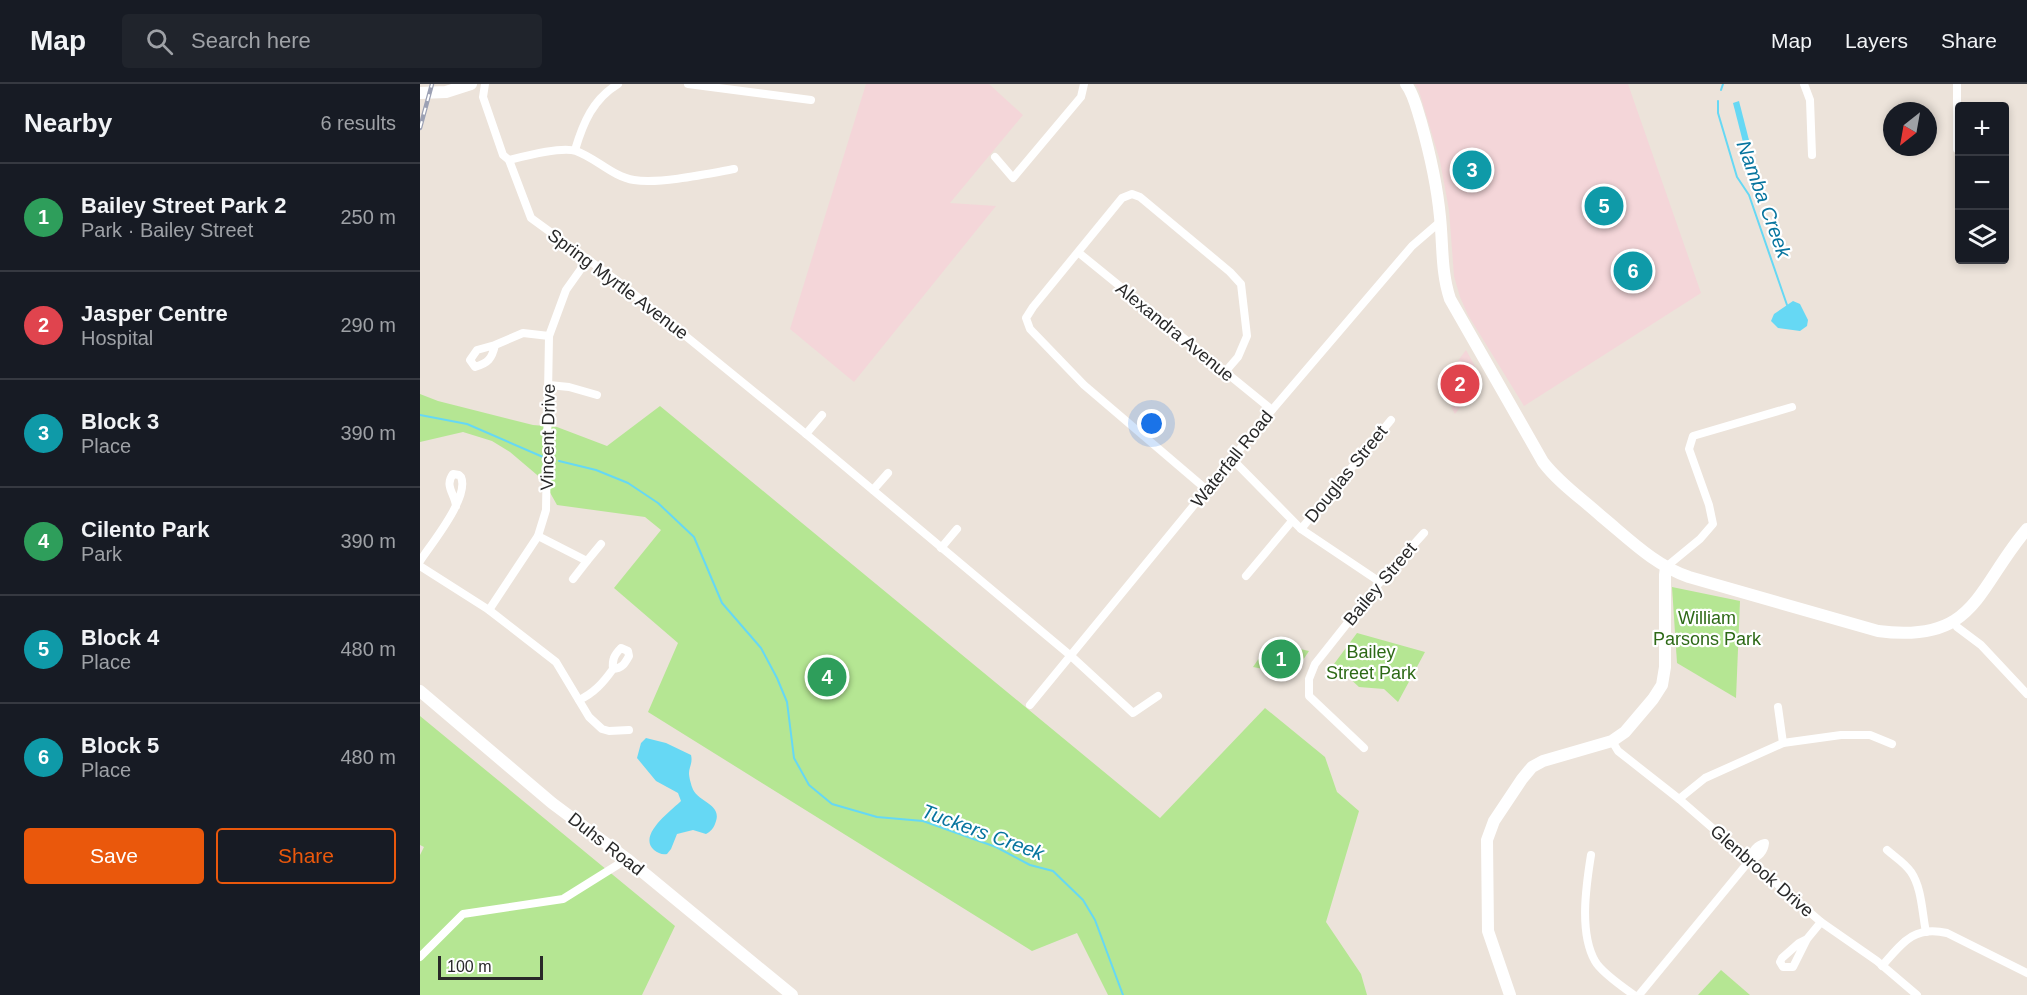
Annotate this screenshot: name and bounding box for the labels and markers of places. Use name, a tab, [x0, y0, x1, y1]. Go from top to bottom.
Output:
pin: 3	[1452, 148, 1492, 193]
pin: 5	[1584, 184, 1624, 228]
pin: 6	[1614, 248, 1652, 294]
pin: 2	[1440, 362, 1480, 406]
pin: 1	[1262, 636, 1300, 682]
pin: 4	[808, 654, 846, 700]

